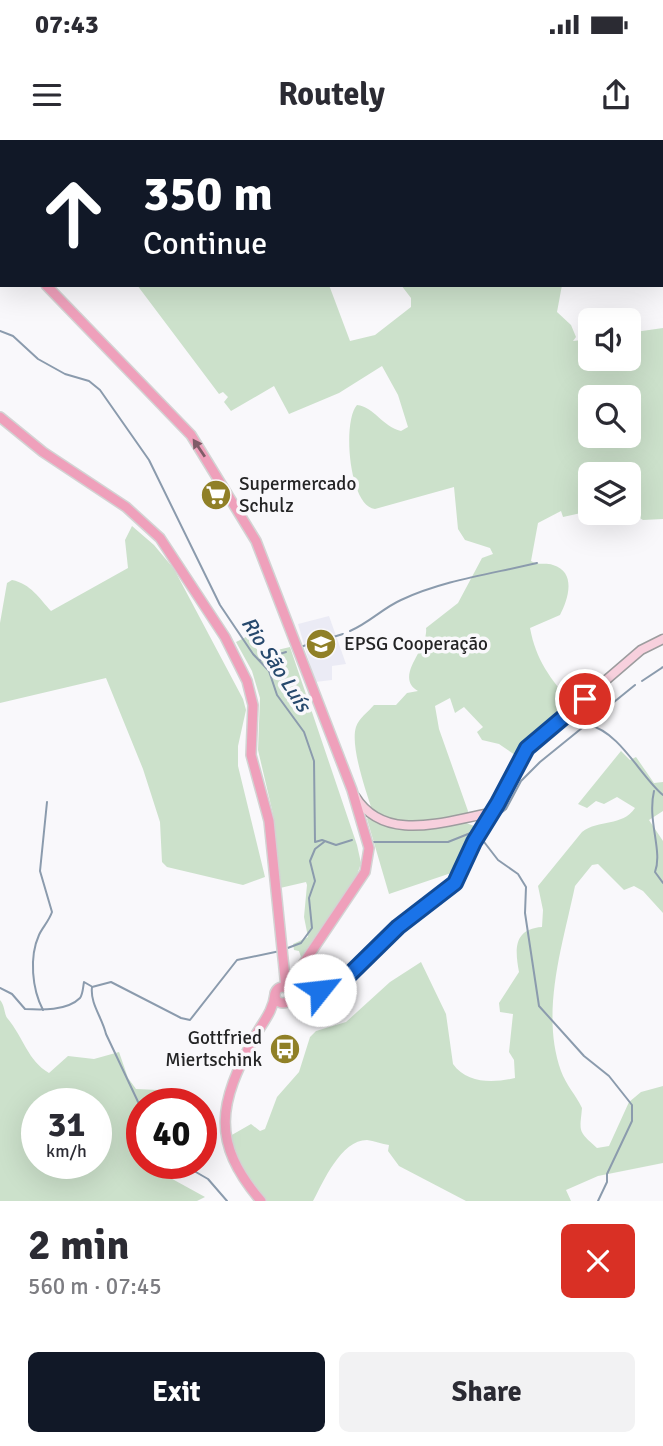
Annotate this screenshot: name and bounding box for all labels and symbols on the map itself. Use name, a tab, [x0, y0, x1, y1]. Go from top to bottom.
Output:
one-way arrow	[193, 438, 206, 458]
place label: Supermercado Schulz	[239, 472, 356, 518]
supermarket icon: Supermercado Schulz	[199, 478, 233, 512]
water label: Rio São Luís	[236, 611, 317, 718]
school or university icon: EPSG Cooperação	[304, 627, 338, 661]
place label: EPSG Cooperação	[344, 632, 488, 656]
pin	[555, 669, 615, 729]
position arrow	[283, 953, 357, 1027]
place label: Gottfried Miertschink	[165, 1026, 262, 1072]
bus stop icon: Gottfried Miertschink	[268, 1032, 302, 1066]
speed limit sign: 40	[126, 1088, 217, 1179]

